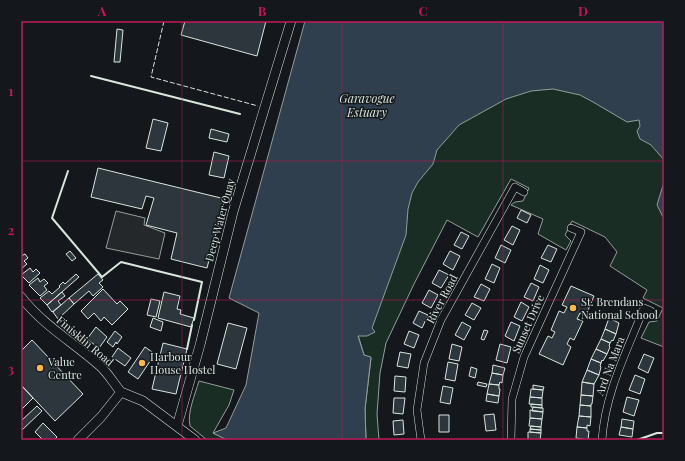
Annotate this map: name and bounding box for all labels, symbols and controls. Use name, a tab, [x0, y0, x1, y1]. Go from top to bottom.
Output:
text: A	[97, 2, 107, 19]
text: B	[258, 2, 267, 19]
text: C	[418, 2, 428, 19]
text: D	[578, 2, 588, 19]
text: 1	[9, 82, 14, 99]
water label: Garavogue Estuary	[339, 90, 395, 120]
street label: Deep Water Quay	[201, 176, 238, 263]
text: 2	[8, 221, 15, 238]
street label: River Road	[422, 271, 461, 326]
street label: Sunset Drive	[508, 292, 547, 356]
place label: St. Brendans National School	[581, 294, 658, 322]
marker: St. Brendans National School	[568, 303, 578, 313]
street label: Finisklin Road	[53, 312, 118, 369]
street label: Ard Na Mara	[591, 334, 628, 398]
place label: Harbour House Hostel	[150, 349, 215, 377]
place label: Value Centre	[47, 354, 82, 382]
marker: Harbour House Hostel	[137, 358, 147, 368]
text: 3	[8, 360, 14, 377]
marker: Value Centre	[35, 363, 45, 373]

